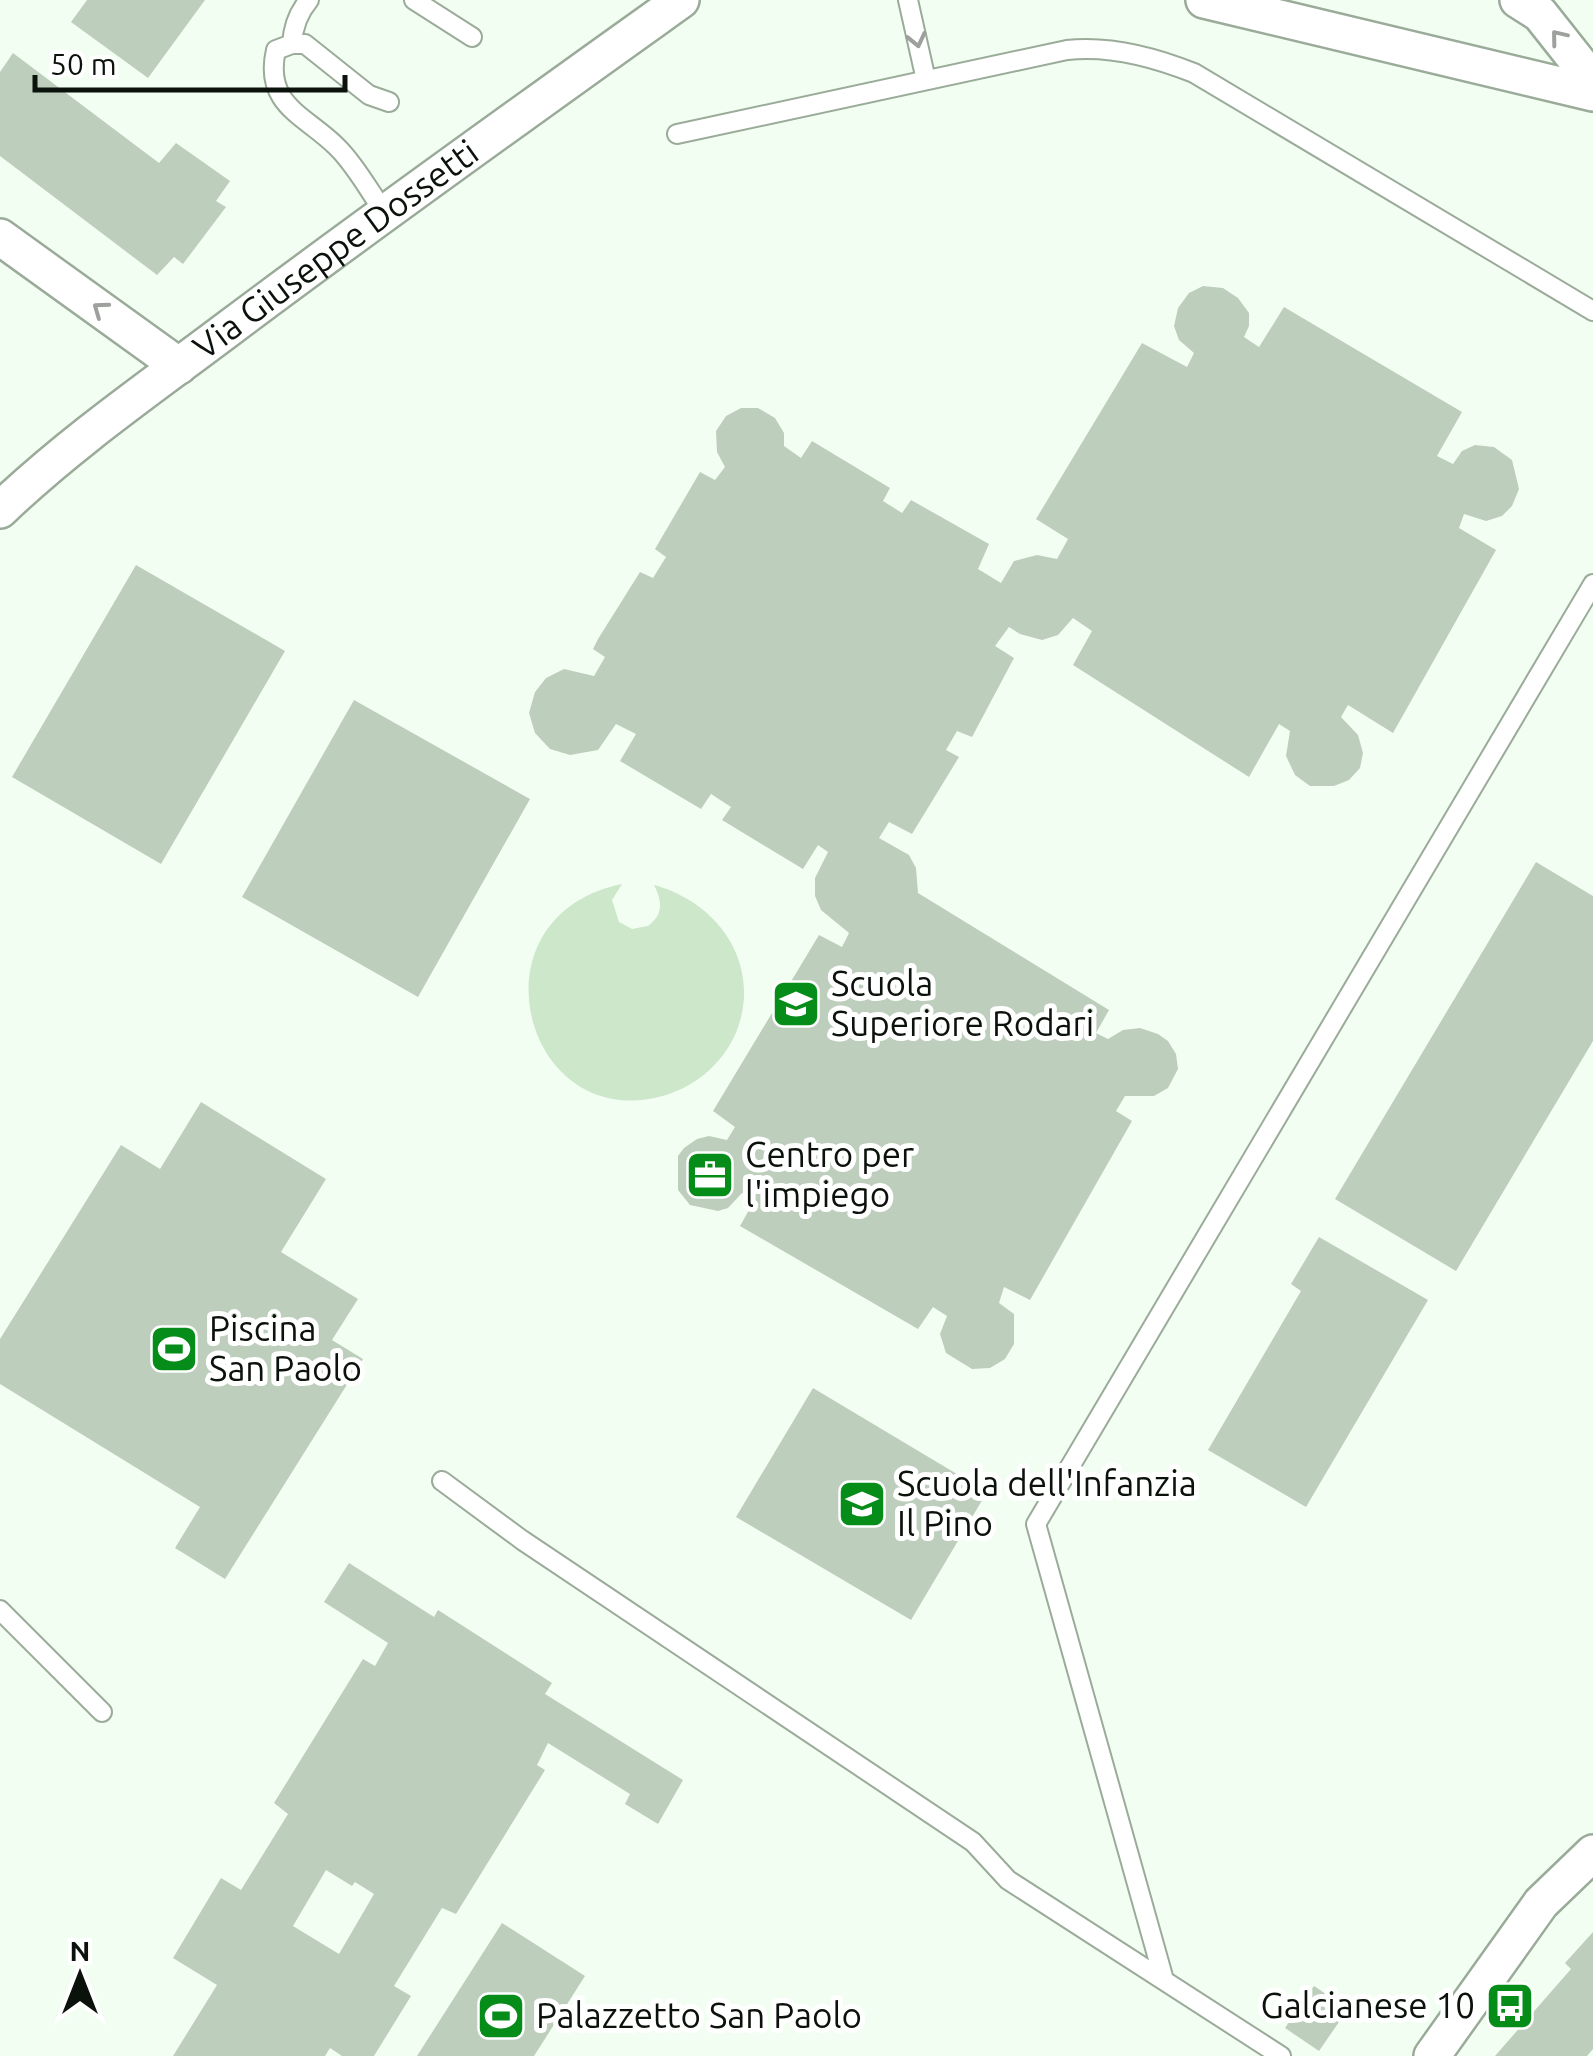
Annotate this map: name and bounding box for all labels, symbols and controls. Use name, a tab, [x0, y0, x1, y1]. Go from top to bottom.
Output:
scale bar	[35, 30, 345, 92]
one-way arrow	[905, 31, 926, 48]
one-way arrow	[1553, 31, 1570, 49]
text: 50 m	[50, 47, 117, 81]
street label: Via Giuseppe Dossetti	[185, 131, 485, 367]
one-way arrow	[93, 303, 111, 321]
place label: Scuola Superiore Rodari	[831, 963, 1094, 1043]
school or university icon: Scuola Superiore Rodari	[770, 978, 822, 1030]
place label: Centro per l'impiego	[745, 1134, 914, 1214]
office icon: Centro per l'impiego	[684, 1149, 736, 1201]
place label: Piscina San Paolo	[209, 1308, 362, 1388]
sports icon: Piscina San Paolo	[148, 1323, 200, 1375]
place label: Scuola dell'Infanzia Il Pino	[897, 1463, 1197, 1543]
school or university icon: Scuola dell'Infanzia Il Pino	[836, 1478, 888, 1530]
north arrow	[30, 1926, 130, 2026]
text: N	[70, 1935, 90, 1966]
bus stop icon: Galcianese 10	[1484, 1980, 1536, 2032]
place label: Galcianese 10	[1261, 1985, 1475, 2025]
sports icon: Palazzetto San Paolo	[475, 1990, 527, 2042]
place label: Palazzetto San Paolo	[536, 1995, 862, 2035]

